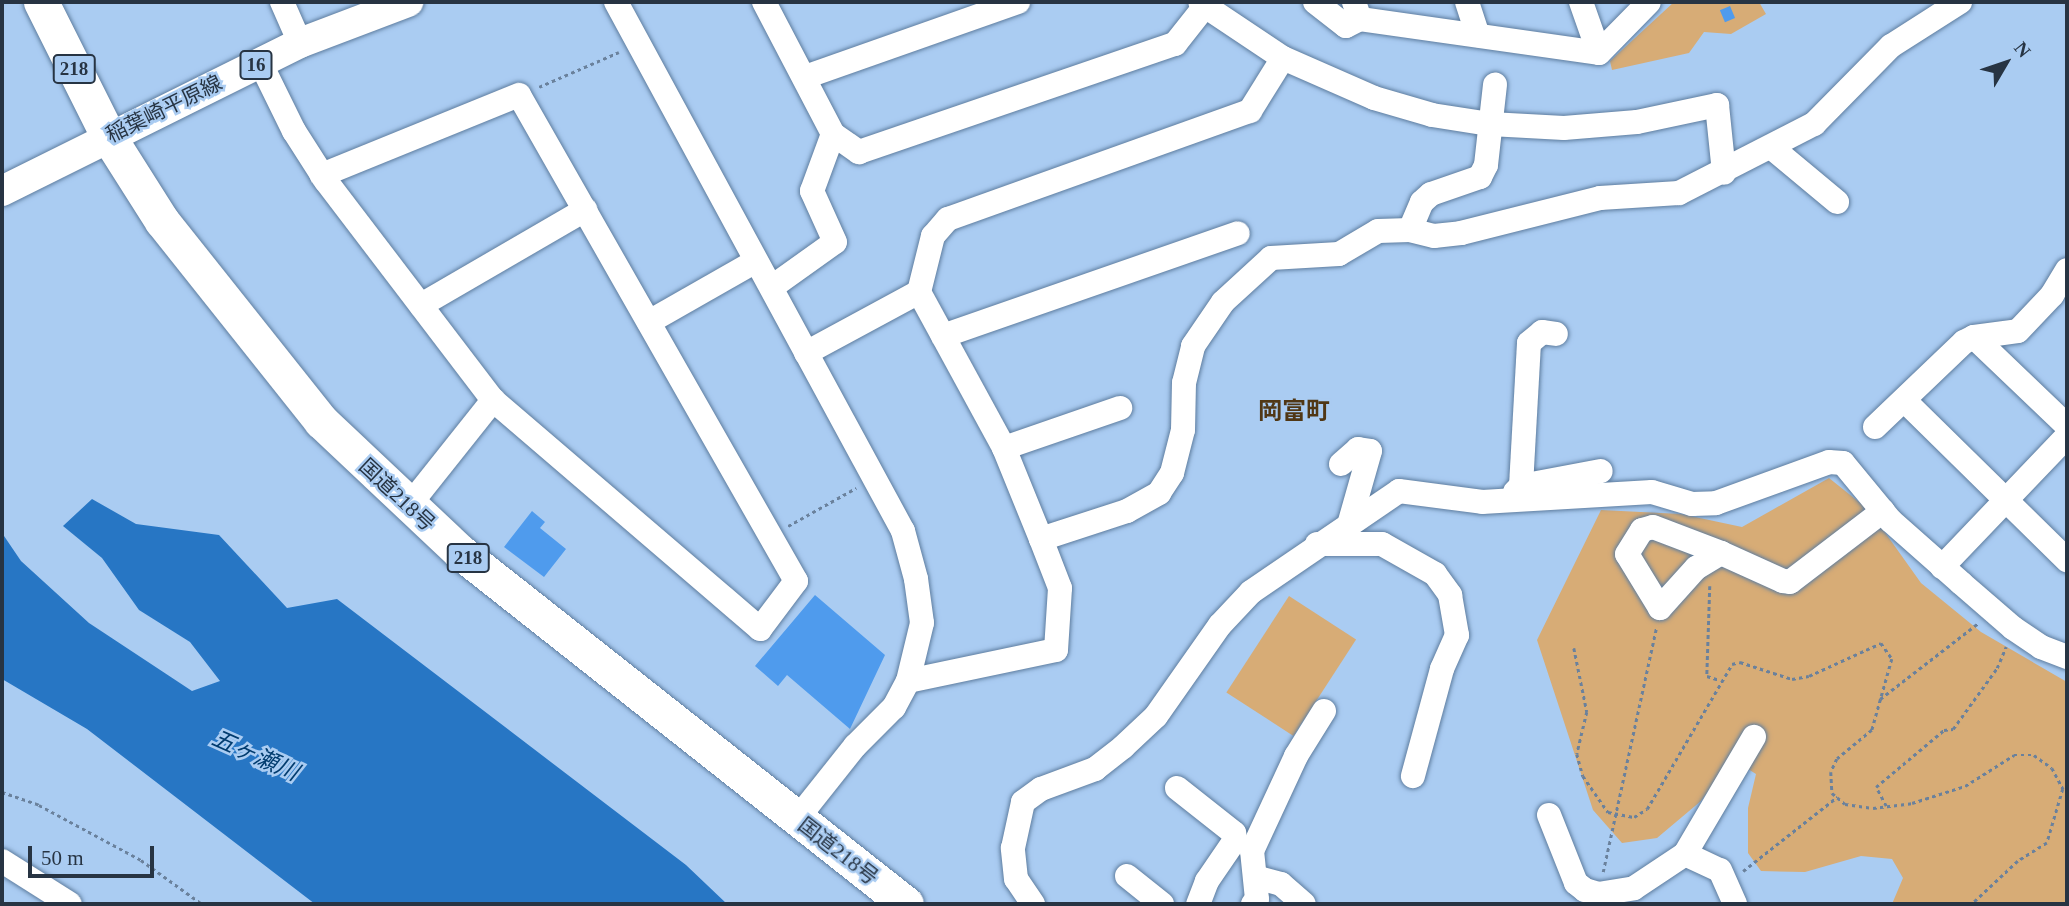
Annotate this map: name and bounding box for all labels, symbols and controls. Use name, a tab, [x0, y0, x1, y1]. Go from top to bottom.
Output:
north arrow	[1971, 28, 2041, 98]
text: N	[2010, 38, 2035, 61]
road number: 16	[238, 50, 274, 80]
road number: 218	[51, 54, 97, 85]
street label: 稲葉崎平原線	[102, 70, 226, 148]
district label: 岡富町	[1258, 398, 1330, 426]
street label: 国道218号	[354, 454, 440, 536]
road number: 218	[445, 542, 491, 573]
water label: 五ヶ瀬川	[207, 725, 303, 787]
street label: 国道218号	[793, 812, 883, 890]
scale bar	[32, 832, 158, 876]
text: 50 m	[41, 846, 84, 870]

